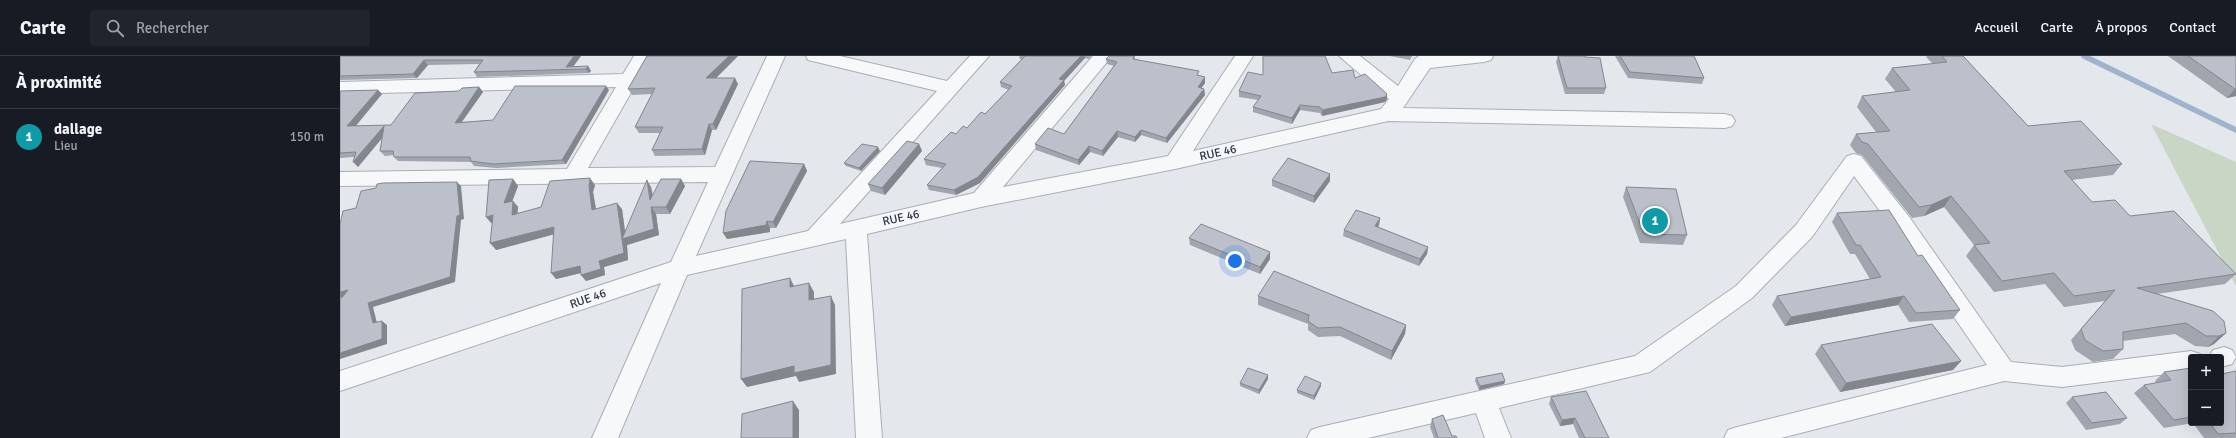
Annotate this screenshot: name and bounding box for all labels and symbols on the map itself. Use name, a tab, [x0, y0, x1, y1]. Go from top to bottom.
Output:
street label: RUE 46	[1198, 141, 1238, 165]
street label: RUE 46	[881, 206, 921, 230]
pin: 1	[1642, 206, 1668, 236]
your location	[1225, 251, 1245, 271]
street label: RUE 46	[568, 286, 608, 312]

